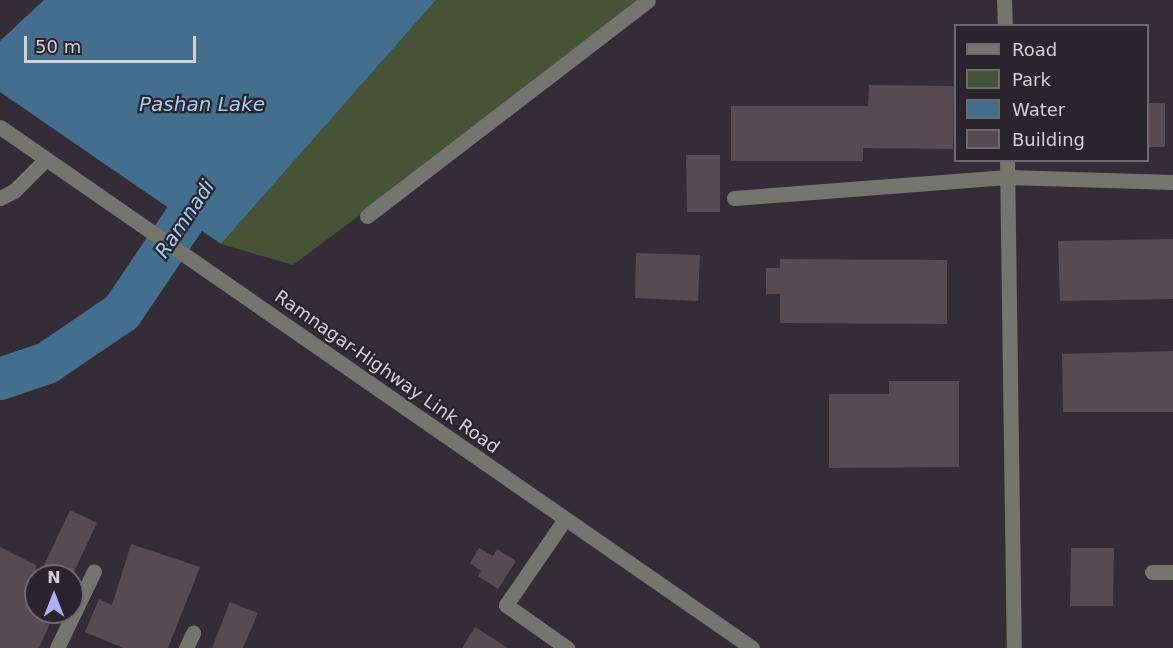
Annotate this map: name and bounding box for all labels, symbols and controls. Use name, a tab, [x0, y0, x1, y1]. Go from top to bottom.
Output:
scale bar	[27, 24, 200, 62]
legend	[954, 24, 1149, 162]
text: 50 m	[35, 36, 81, 57]
text: Road	[1012, 39, 1057, 60]
text: Park	[1012, 69, 1051, 90]
water label: Pashan Lake	[139, 92, 265, 116]
text: Water	[1012, 99, 1065, 120]
text: Building	[1012, 129, 1085, 150]
water label: Ramnadi	[150, 175, 220, 263]
street label: Ramnagar-Highway Link Road	[270, 286, 504, 458]
north arrow	[24, 564, 84, 624]
text: N	[47, 568, 61, 587]

